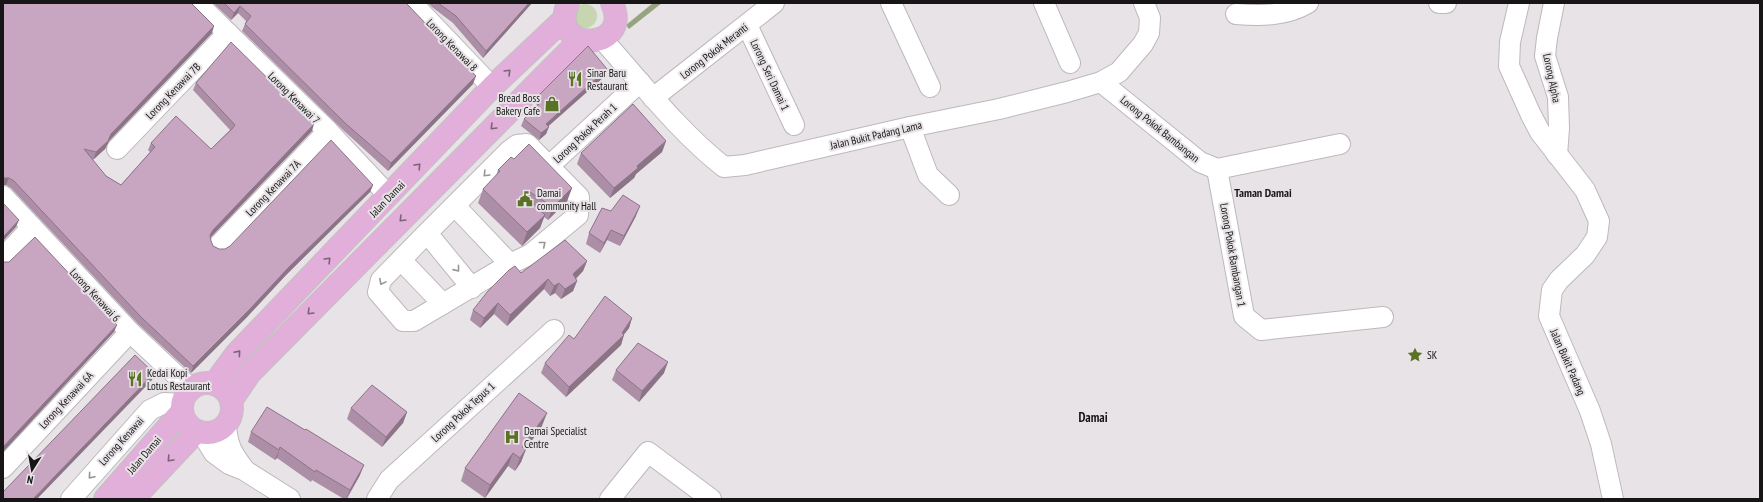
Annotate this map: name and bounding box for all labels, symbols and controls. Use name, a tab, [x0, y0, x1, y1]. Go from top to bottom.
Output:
street label: Lorong Kenawai 8	[423, 16, 481, 74]
street label: Lorong Pokok Meranti	[677, 20, 751, 82]
street label: Lorong Seri Damai 1	[747, 37, 793, 113]
street label: Lorong Alpha	[1540, 52, 1564, 104]
street label: Lorong Kenawai 7B	[143, 60, 203, 122]
place label: Sinar Baru Restaurant	[587, 66, 628, 93]
street label: Lorong Kenawai 7	[265, 69, 323, 127]
one-way arrow	[503, 69, 511, 77]
restaurant icon: Sinar Baru Restaurant	[566, 70, 584, 88]
place label: Bread Boss Bakery Cafe	[496, 91, 540, 118]
street label: Lorong Pokok Bambangan	[1118, 93, 1203, 165]
shop icon: Bread Boss Bakery Cafe	[543, 95, 561, 113]
street label: Lorong Pokok Perah 1	[550, 100, 620, 166]
street label: Jalan Bukit Padang Lama	[828, 118, 923, 153]
one-way arrow	[490, 122, 498, 130]
street label: Lorong Kenawai 7A	[243, 156, 304, 219]
one-way arrow	[413, 163, 421, 171]
one-way arrow	[483, 169, 491, 177]
street label: Jalan Damai	[366, 178, 408, 221]
district label: Taman Damai	[1234, 185, 1292, 200]
place label: Damai community Hall	[537, 186, 597, 213]
public building icon: Damai community Hall	[516, 190, 534, 208]
street label: Lorong Pokok Bambangan 1	[1217, 202, 1249, 308]
one-way arrow	[399, 214, 407, 222]
one-way arrow	[538, 241, 545, 248]
one-way arrow	[323, 257, 330, 264]
street label: Lorong Kenawai 6	[67, 265, 123, 325]
one-way arrow	[452, 265, 459, 272]
one-way arrow	[380, 278, 387, 285]
one-way arrow	[307, 307, 315, 315]
street label: Jalan Bukit Padang	[1547, 326, 1589, 397]
place icon: SK	[1406, 346, 1424, 364]
place label: SK	[1427, 348, 1438, 362]
one-way arrow	[233, 350, 241, 358]
place label: Kedai Kopi Lotus Restaurant	[147, 366, 210, 393]
street label: Lorong Kenawai 6A	[36, 368, 97, 431]
restaurant icon: Kedai Kopi Lotus Restaurant	[126, 370, 144, 388]
street label: Lorong Pokok Tepus 1	[428, 379, 498, 445]
district label: Damai	[1078, 409, 1108, 426]
street label: Lorong Kenawai	[96, 414, 146, 468]
place label: Damai Specialist Centre	[524, 424, 587, 451]
hospital icon: Damai Specialist Centre	[503, 428, 521, 446]
street label: Jalan Damai	[123, 433, 164, 477]
north arrow	[12, 450, 52, 490]
one-way arrow	[167, 454, 175, 462]
one-way arrow	[88, 471, 95, 478]
text: N	[26, 472, 34, 487]

